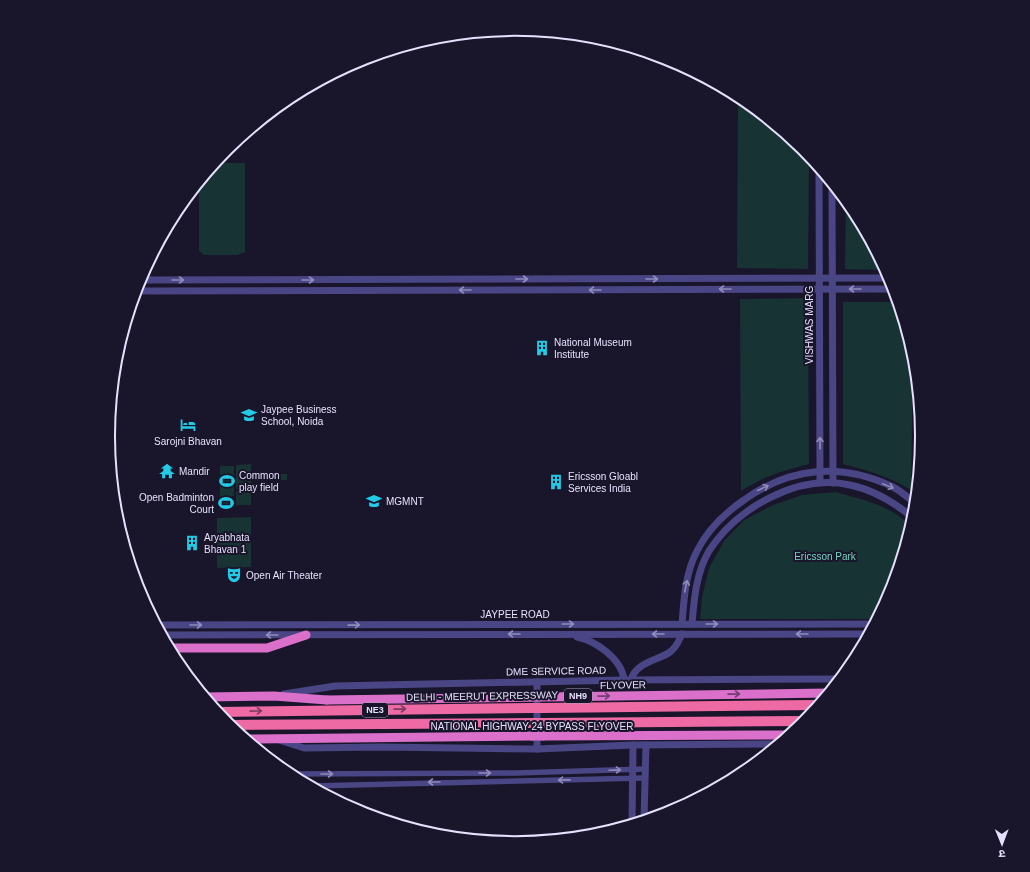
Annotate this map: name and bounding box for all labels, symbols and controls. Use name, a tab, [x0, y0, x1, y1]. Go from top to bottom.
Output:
one-way arrow	[515, 275, 528, 283]
one-way arrow	[645, 275, 658, 283]
one-way arrow	[171, 276, 184, 284]
one-way arrow	[301, 276, 314, 284]
one-way arrow	[719, 285, 732, 293]
one-way arrow	[849, 285, 862, 293]
one-way arrow	[459, 286, 472, 294]
one-way arrow	[589, 286, 602, 294]
street label: VISHWAS MARG	[804, 286, 815, 364]
place label: National Museum Institute	[554, 337, 632, 360]
building icon: National Museum Institute	[533, 339, 551, 357]
place label: Jaypee Business School, Noida	[261, 404, 337, 427]
school or university icon: Jaypee Business School, Noida	[240, 406, 258, 424]
hotel icon: Sarojni Bhavan	[179, 416, 197, 434]
place label: Sarojni Bhavan	[154, 436, 222, 447]
one-way arrow	[816, 437, 824, 450]
temple icon: Mandir	[158, 462, 176, 480]
place label: Mandir	[179, 466, 210, 477]
place label: Common play field	[239, 470, 280, 493]
place label: Ericsson Gloabl Services India	[568, 471, 638, 494]
sports icon: Common play field	[218, 472, 236, 490]
building icon: Ericsson Gloabl Services India	[547, 473, 565, 491]
one-way arrow	[882, 482, 894, 490]
one-way arrow	[757, 483, 769, 491]
place label: Open Badminton Court	[139, 492, 214, 515]
school or university icon: MGMNT	[365, 492, 383, 510]
sports icon: Open Badminton Court	[217, 494, 235, 512]
place label: MGMNT	[386, 496, 424, 507]
place label: Aryabhata Bhavan 1	[204, 532, 250, 555]
building icon: Aryabhata Bhavan 1	[183, 534, 201, 552]
park label: Ericsson Park	[794, 551, 857, 562]
theatre icon: Open Air Theater	[225, 566, 243, 584]
place label: Open Air Theater	[246, 570, 323, 581]
one-way arrow	[682, 579, 690, 592]
street label: JAYPEE ROAD	[480, 609, 550, 620]
one-way arrow	[561, 620, 574, 628]
one-way arrow	[705, 620, 718, 628]
one-way arrow	[189, 621, 202, 629]
one-way arrow	[347, 621, 360, 629]
one-way arrow	[508, 630, 521, 638]
one-way arrow	[652, 630, 665, 638]
one-way arrow	[796, 630, 809, 638]
one-way arrow	[266, 631, 279, 639]
street label: DME SERVICE ROAD	[506, 665, 606, 677]
street label: FLYOVER	[600, 679, 646, 691]
street label: DELHI - MEERUT EXPRESSWAY	[406, 689, 558, 703]
road number: NH9	[564, 689, 592, 703]
one-way arrow	[727, 690, 740, 698]
one-way arrow	[597, 692, 610, 700]
road number: NE3	[362, 703, 388, 717]
one-way arrow	[393, 706, 406, 713]
one-way arrow	[249, 707, 262, 715]
street label: NATIONAL HIGHWAY 24 BYPASS FLYOVER	[431, 721, 633, 732]
one-way arrow	[608, 766, 621, 774]
one-way arrow	[478, 769, 491, 777]
one-way arrow	[320, 770, 333, 777]
one-way arrow	[558, 776, 571, 783]
one-way arrow	[428, 778, 441, 786]
north arrow	[982, 824, 1022, 864]
text: उ	[998, 848, 1005, 860]

